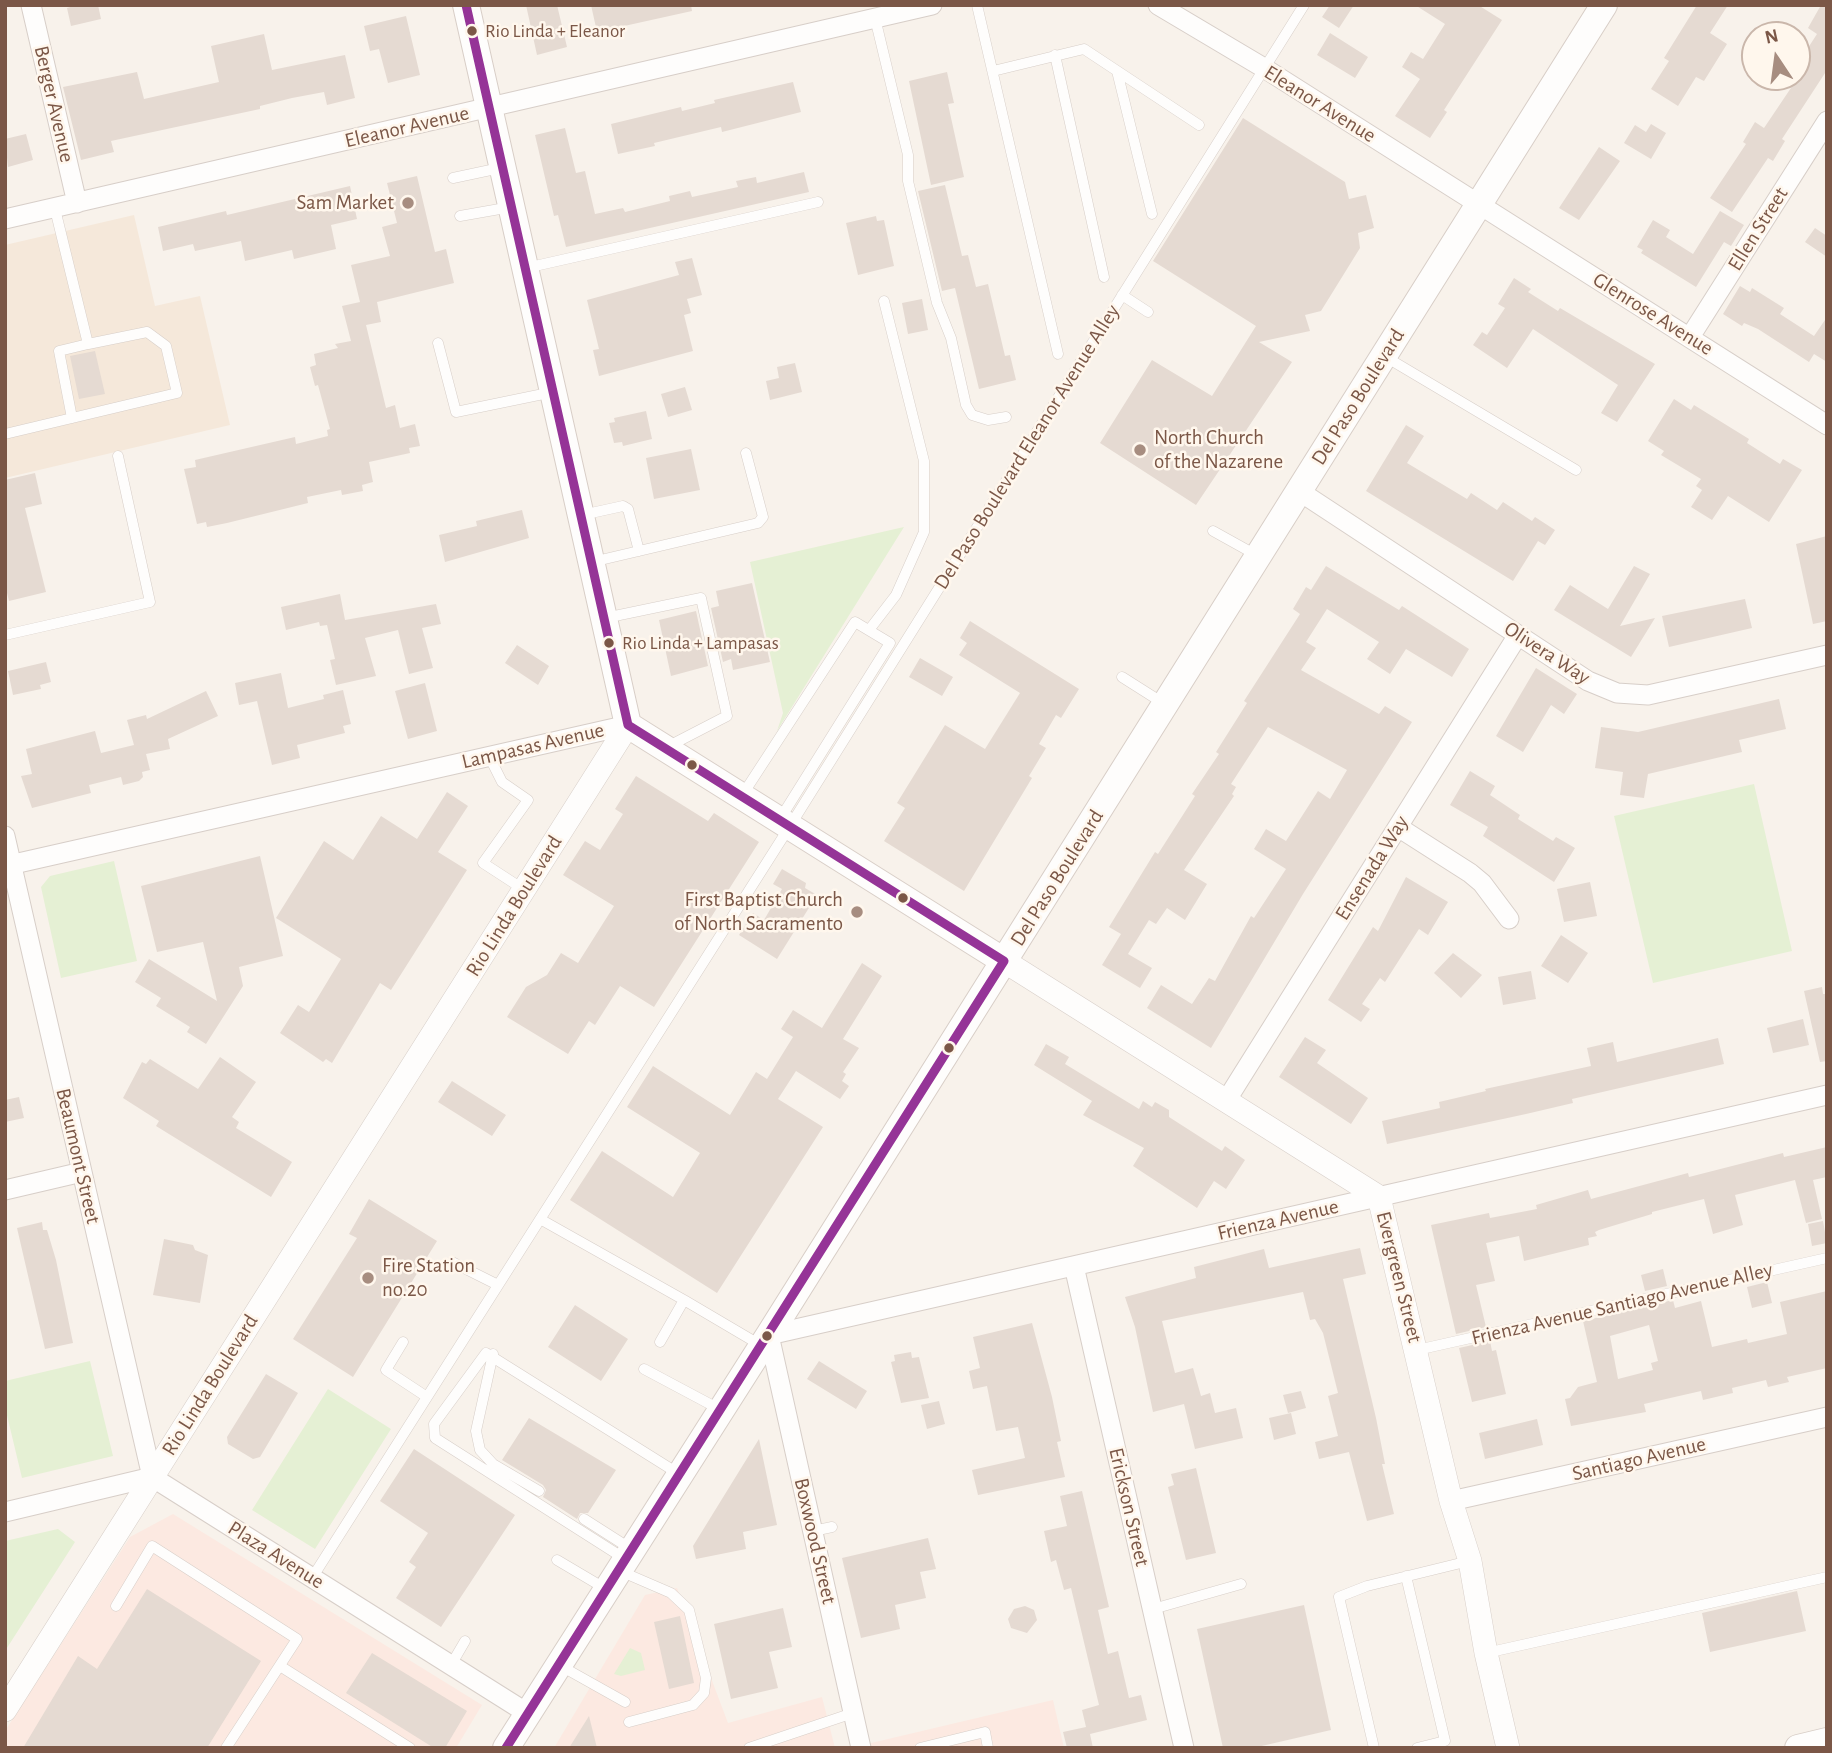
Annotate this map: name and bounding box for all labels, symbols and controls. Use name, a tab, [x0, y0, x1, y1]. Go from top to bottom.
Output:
place label: Rio Linda + Eleanor	[485, 20, 625, 42]
north arrow	[1741, 21, 1811, 91]
marker: Rio Linda + Eleanor	[465, 24, 479, 38]
text: N	[1763, 26, 1780, 48]
street label: Berger Avenue	[28, 43, 80, 165]
street label: Eleanor Avenue	[1260, 60, 1380, 148]
street label: Eleanor Avenue	[342, 100, 472, 154]
street label: Ellen Street	[1722, 183, 1794, 275]
place label: Sam Market	[296, 190, 394, 216]
marker: Sam Market	[400, 195, 416, 211]
street label: Glenrose Avenue	[1588, 267, 1718, 361]
street label: Del Paso Boulevard Eleanor Avenue Alley	[929, 300, 1125, 594]
street label: Del Paso Boulevard	[1306, 324, 1410, 470]
place label: North Church of the Nazarene	[1154, 425, 1283, 475]
marker: North Church of the Nazarene	[1132, 442, 1148, 458]
street label: Olivera Way	[1499, 616, 1595, 690]
place label: Rio Linda + Lampasas	[622, 632, 779, 654]
marker: Rio Linda + Lampasas	[602, 636, 616, 650]
street label: Lampasas Avenue	[459, 717, 607, 775]
unlabelled marker	[685, 758, 699, 772]
street label: Del Paso Boulevard	[1005, 805, 1109, 951]
street label: Ensenada Way	[1330, 811, 1414, 925]
street label: Rio Linda Boulevard	[460, 831, 568, 981]
place label: First Baptist Church of North Sacramento	[674, 887, 843, 937]
unlabelled marker	[896, 891, 910, 905]
marker: First Baptist Church of North Sacramento	[849, 904, 865, 920]
unlabelled marker	[942, 1041, 956, 1055]
street label: Beaumont Street	[50, 1086, 106, 1226]
street label: Frienza Avenue	[1215, 1194, 1341, 1246]
street label: Evergreen Street	[1370, 1209, 1428, 1345]
place label: Fire Station no.20	[382, 1253, 475, 1303]
street label: Frienza Avenue Santiago Avenue Alley	[1469, 1257, 1775, 1351]
marker: Fire Station no.20	[360, 1270, 376, 1286]
street label: Rio Linda Boulevard	[156, 1310, 264, 1460]
unlabelled marker	[760, 1329, 774, 1343]
street label: Santiago Avenue	[1570, 1431, 1708, 1487]
street label: Erickson Street	[1103, 1445, 1155, 1569]
street label: Boxwood Street	[788, 1476, 842, 1606]
street label: Plaza Avenue	[223, 1515, 329, 1595]

